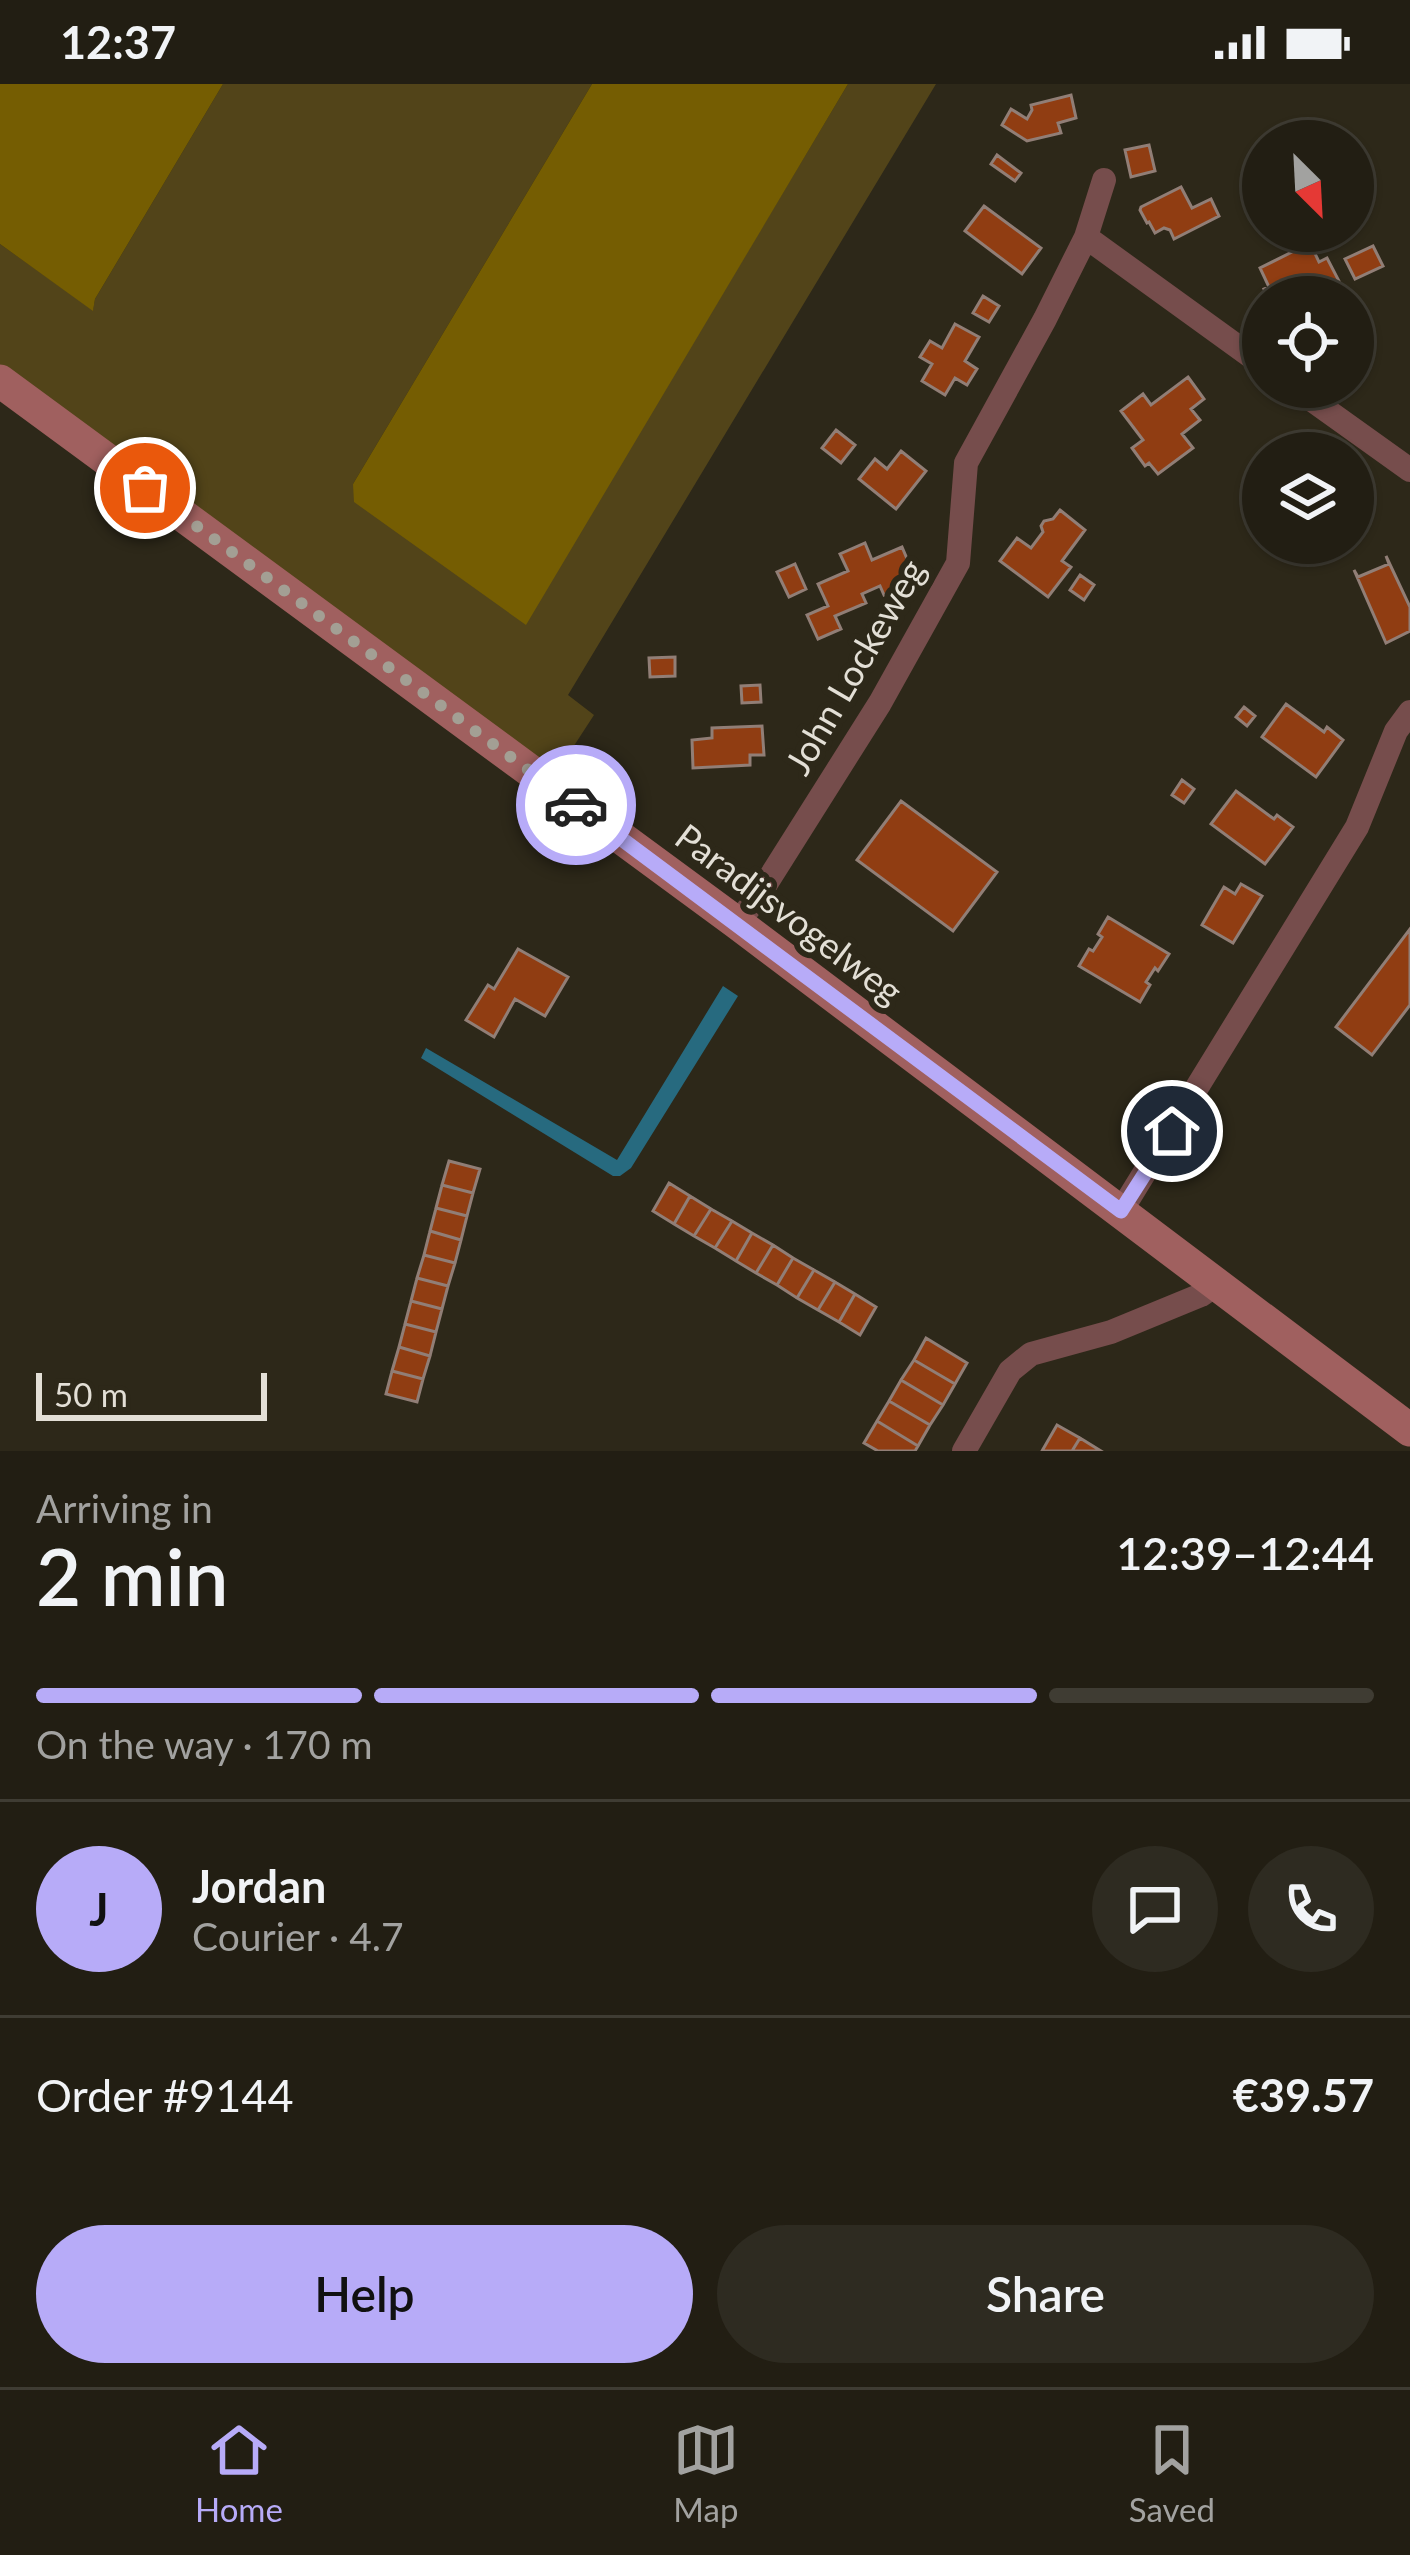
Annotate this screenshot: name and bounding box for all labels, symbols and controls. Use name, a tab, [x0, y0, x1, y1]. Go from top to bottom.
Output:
text: 12:37	[60, 15, 176, 69]
north arrow	[1242, 120, 1374, 252]
map controls	[1242, 120, 1374, 564]
button: locate	[1242, 276, 1374, 408]
button: layers	[1242, 432, 1374, 564]
pin	[94, 437, 196, 539]
icon: bag	[112, 455, 178, 521]
street label: John Lockeweg	[775, 551, 933, 782]
courier	[516, 745, 636, 865]
icon: car	[543, 772, 609, 838]
street label: Paradijsvogelweg	[668, 814, 912, 1013]
pin	[1121, 1080, 1223, 1182]
icon: home	[1139, 1098, 1205, 1164]
scale bar	[36, 1367, 267, 1420]
text: 50 m	[54, 1374, 128, 1414]
text: Arriving in	[36, 1485, 213, 1531]
text: 12:39–12:44	[1116, 1526, 1374, 1580]
text: 2 min	[36, 1529, 229, 1623]
text: On the way · 170 m	[36, 1721, 373, 1767]
button: chat	[1092, 1846, 1218, 1972]
button: phone	[1248, 1846, 1374, 1972]
text: Jordan	[192, 1859, 326, 1913]
text: J	[89, 1882, 109, 1936]
text: Courier · 4.7	[192, 1913, 404, 1959]
text: Order #9144	[36, 2068, 294, 2122]
text: €39.57	[1233, 2068, 1374, 2122]
button: Help	[36, 2225, 693, 2363]
button: Share	[717, 2225, 1374, 2363]
tab: Home	[195, 2417, 283, 2529]
tab: Map	[673, 2417, 739, 2529]
tab: Saved	[1129, 2417, 1215, 2529]

